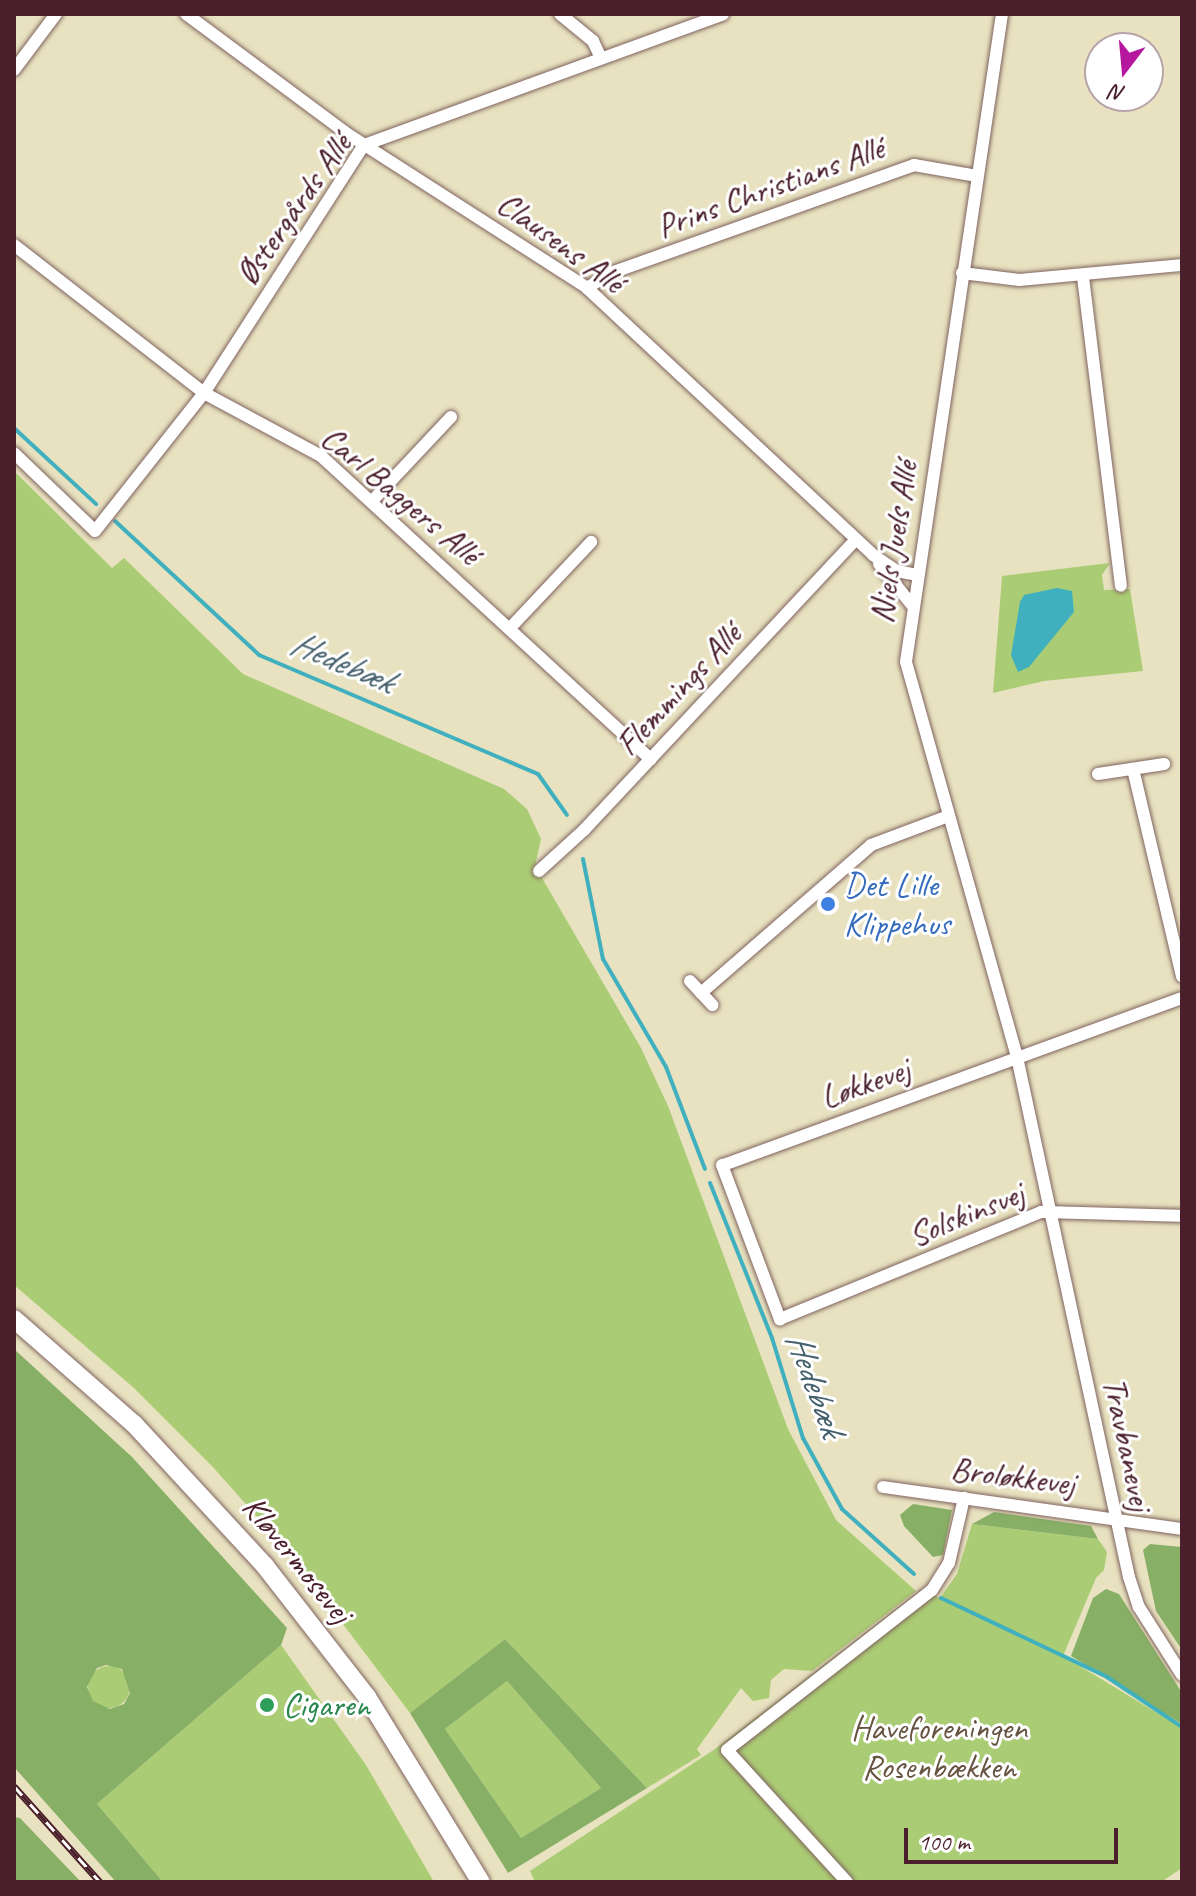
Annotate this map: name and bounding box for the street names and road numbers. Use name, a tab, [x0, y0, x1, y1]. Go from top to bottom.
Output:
street label: Østergårds Allé	[226, 126, 360, 292]
street label: Prins Christians Allé	[651, 127, 889, 247]
street label: Clausens Allé	[490, 182, 632, 302]
street label: Carl Baggers Allé	[313, 416, 489, 574]
street label: Niels Juels Allé	[860, 459, 926, 625]
street label: Flemmings Allé	[607, 614, 749, 764]
street label: Løkkevej	[815, 1048, 915, 1118]
street label: Solskinsvej	[903, 1173, 1029, 1255]
street label: Travbanevej	[1094, 1374, 1162, 1514]
street label: Broløkkevej	[949, 1448, 1077, 1504]
street label: Kløvermosevej	[234, 1487, 362, 1631]

